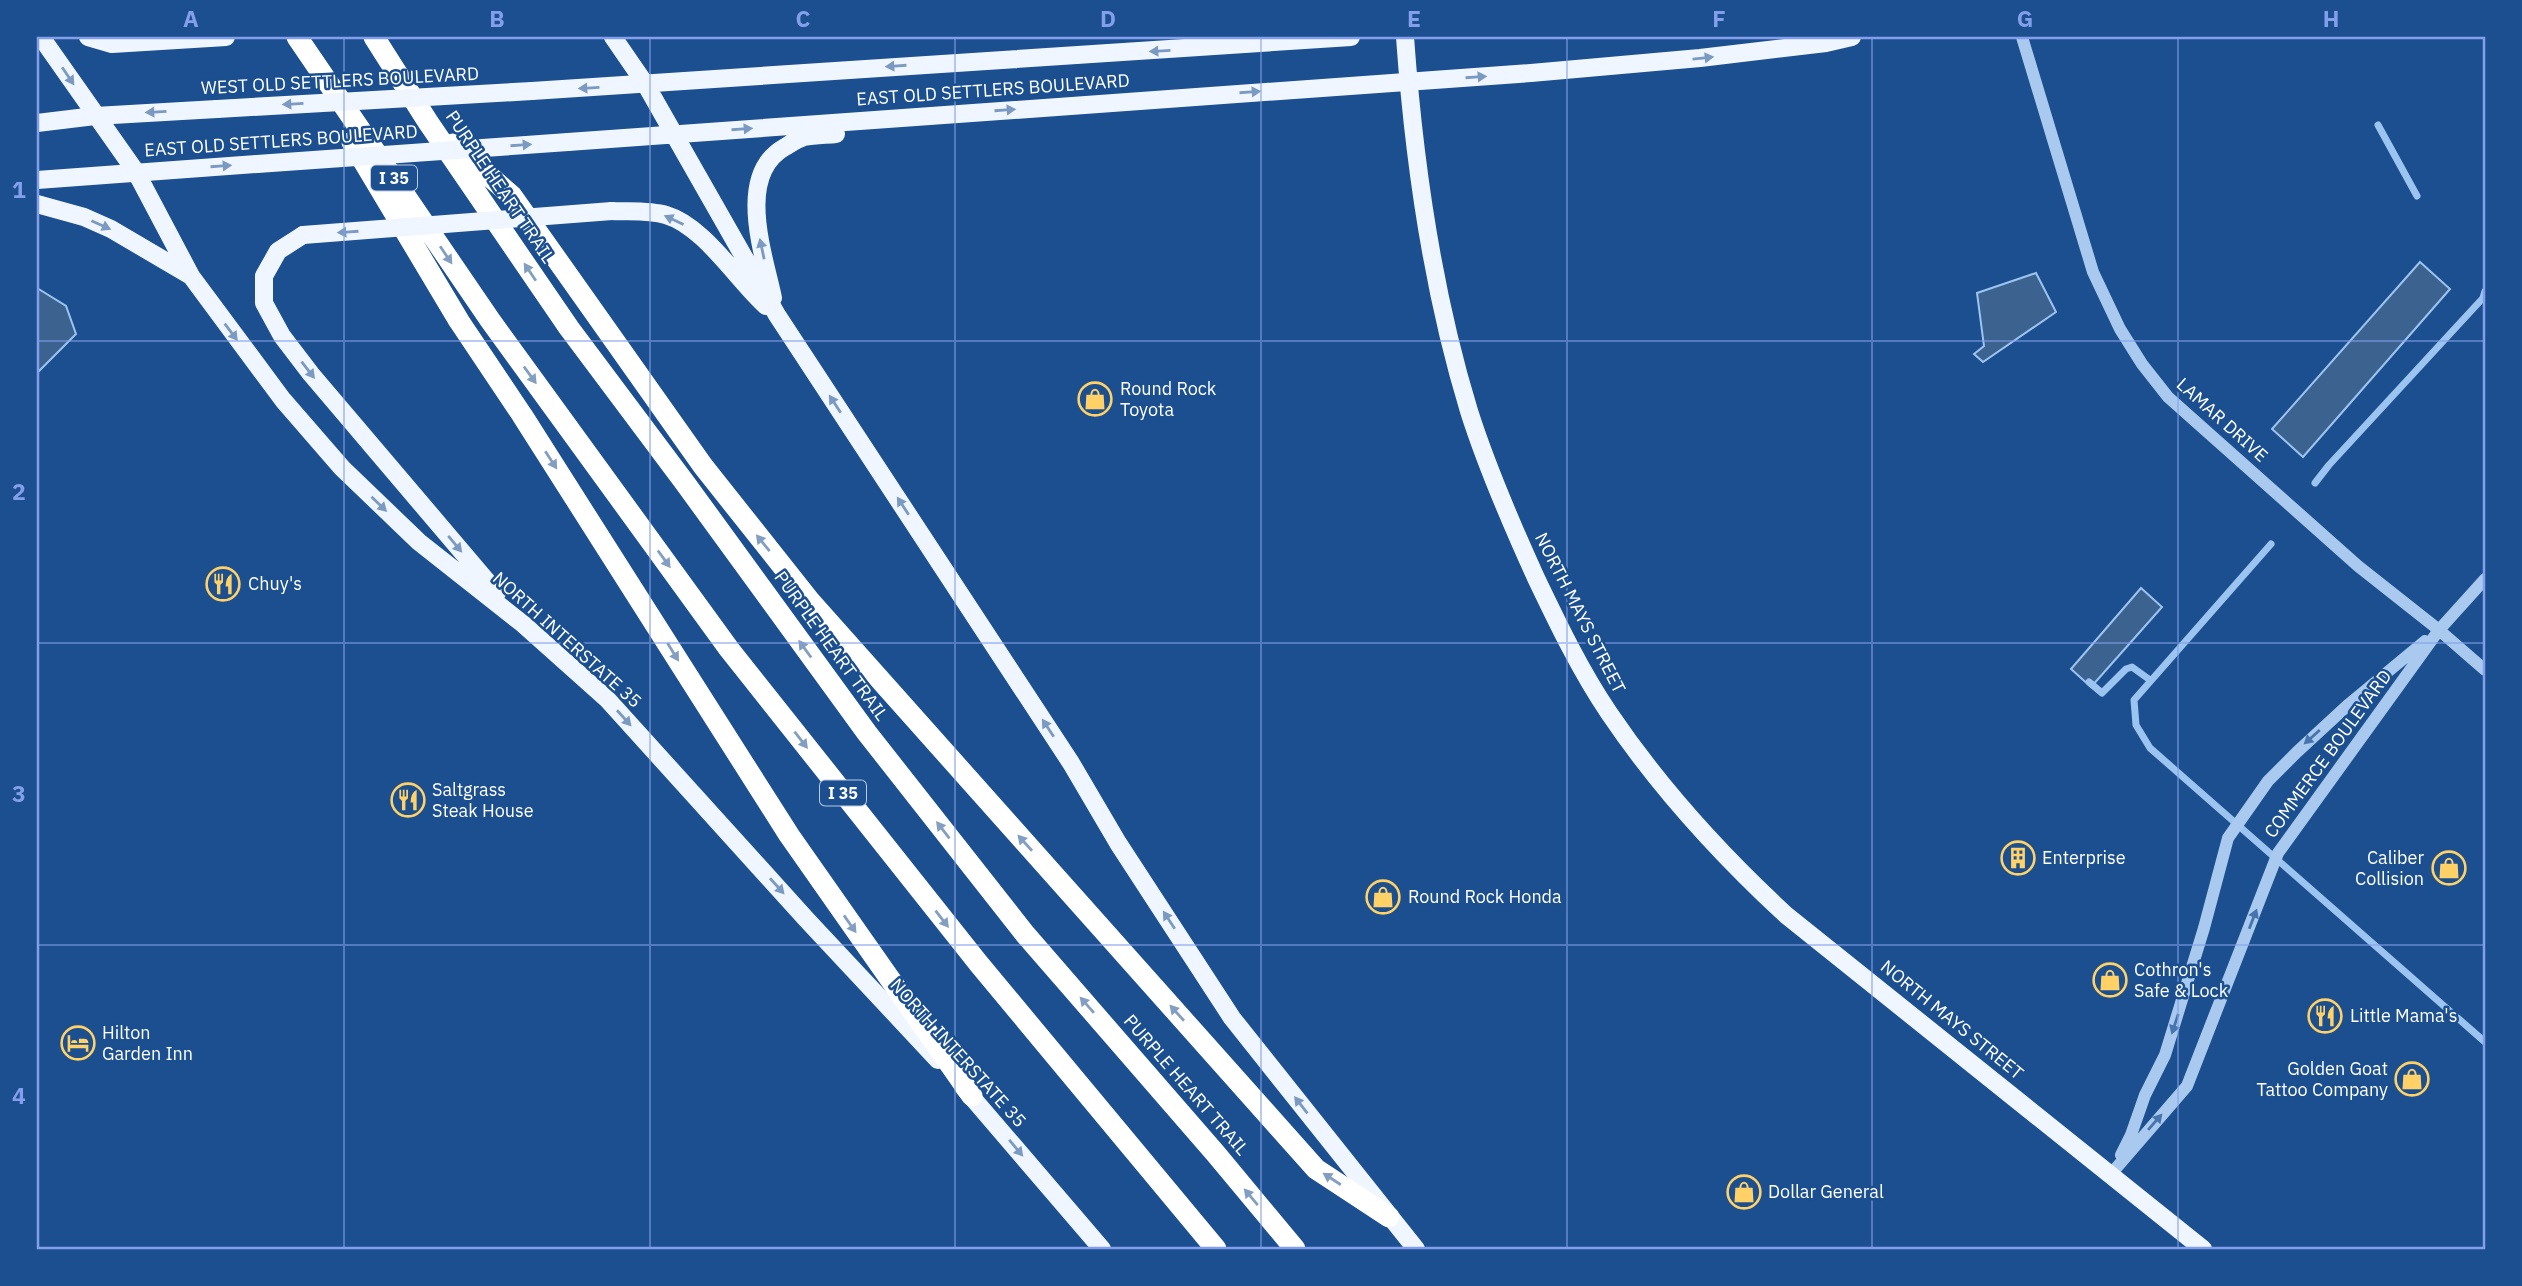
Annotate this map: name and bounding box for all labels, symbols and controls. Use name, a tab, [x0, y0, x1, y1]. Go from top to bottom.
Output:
text: A	[183, 3, 199, 33]
text: B	[489, 3, 505, 33]
text: C	[796, 3, 811, 33]
text: D	[1100, 3, 1116, 33]
text: E	[1407, 3, 1421, 33]
text: F	[1712, 3, 1726, 33]
text: G	[2017, 3, 2033, 33]
text: H	[2323, 3, 2339, 33]
one-way arrow	[1149, 45, 1171, 56]
one-way arrow	[1692, 52, 1714, 63]
one-way arrow	[885, 61, 907, 72]
street label: WEST OLD SETTLERS BOULEVARD	[200, 62, 480, 99]
one-way arrow	[61, 67, 75, 85]
street label: EAST OLD SETTLERS BOULEVARD	[856, 68, 1130, 111]
one-way arrow	[1465, 71, 1487, 82]
one-way arrow	[578, 83, 600, 94]
one-way arrow	[1239, 87, 1261, 98]
one-way arrow	[282, 99, 304, 110]
one-way arrow	[994, 104, 1016, 115]
street label: PURPLE HEART TRAIL	[441, 106, 560, 267]
one-way arrow	[145, 107, 167, 118]
street label: EAST OLD SETTLERS BOULEVARD	[144, 119, 418, 162]
one-way arrow	[731, 123, 753, 134]
one-way arrow	[510, 139, 532, 150]
one-way arrow	[210, 160, 232, 171]
road number: I 35	[371, 166, 417, 190]
text: 1	[12, 174, 26, 204]
one-way arrow	[664, 214, 684, 226]
one-way arrow	[91, 220, 112, 231]
one-way arrow	[337, 227, 359, 238]
one-way arrow	[757, 237, 768, 259]
one-way arrow	[439, 246, 453, 264]
one-way arrow	[524, 262, 537, 282]
one-way arrow	[224, 323, 238, 341]
one-way arrow	[301, 361, 316, 379]
one-way arrow	[523, 366, 537, 384]
street label: LAMAR DRIVE	[2172, 373, 2273, 467]
place label: Round Rock Toyota	[1120, 377, 1217, 421]
shop icon: Round Rock Toyota	[1076, 380, 1114, 418]
one-way arrow	[829, 394, 842, 413]
one-way arrow	[544, 450, 557, 470]
text: 2	[12, 476, 26, 506]
one-way arrow	[370, 496, 388, 512]
one-way arrow	[896, 497, 909, 516]
street label: NORTH MAYS STREET	[1530, 529, 1631, 697]
one-way arrow	[755, 535, 770, 553]
one-way arrow	[447, 536, 462, 553]
one-way arrow	[657, 550, 671, 568]
restaurant icon: Chuy's	[204, 565, 242, 603]
street label: PURPLE HEART TRAIL	[769, 566, 893, 725]
street label: NORTH INTERSTATE 35	[488, 567, 647, 713]
place label: Chuy's	[248, 572, 302, 595]
one-way arrow	[798, 640, 812, 658]
one-way arrow	[666, 642, 679, 661]
street label: COMMERCE BOULEVARD	[2259, 665, 2396, 842]
one-way arrow	[616, 709, 632, 727]
one-way arrow	[1042, 718, 1055, 737]
one-way arrow	[2304, 729, 2321, 745]
one-way arrow	[794, 731, 809, 749]
text: 3	[12, 778, 26, 808]
place label: Saltgrass Steak House	[432, 778, 534, 822]
road number: I 35	[820, 780, 866, 806]
restaurant icon: Saltgrass Steak House	[389, 781, 427, 819]
one-way arrow	[935, 821, 950, 839]
one-way arrow	[1018, 835, 1034, 852]
building icon: Enterprise	[1999, 839, 2037, 877]
place label: Enterprise	[2042, 846, 2126, 869]
place label: Caliber Collision	[2355, 846, 2424, 890]
shop icon: Caliber Collision	[2430, 849, 2468, 887]
one-way arrow	[768, 877, 784, 894]
shop icon: Round Rock Honda	[1364, 878, 1402, 916]
place label: Round Rock Honda	[1408, 885, 1562, 908]
one-way arrow	[2247, 908, 2258, 929]
one-way arrow	[935, 909, 950, 927]
one-way arrow	[1162, 911, 1175, 930]
one-way arrow	[843, 915, 856, 934]
street label: NORTH MAYS STREET	[1876, 955, 2028, 1084]
place label: Cothron's Safe & Lock	[2134, 958, 2229, 1002]
shop icon: Cothron's Safe & Lock	[2091, 961, 2129, 999]
street label: NORTH INTERSTATE 35	[885, 973, 1031, 1132]
one-way arrow	[1080, 997, 1095, 1014]
restaurant icon: Little Mama's	[2306, 997, 2344, 1035]
one-way arrow	[1169, 1004, 1185, 1022]
place label: Little Mama's	[2350, 1004, 2457, 1027]
street label: PURPLE HEART TRAIL	[1119, 1009, 1254, 1160]
one-way arrow	[2169, 1014, 2180, 1035]
place label: Hilton Garden Inn	[102, 1021, 193, 1065]
hotel icon: Hilton Garden Inn	[59, 1024, 97, 1062]
place label: Golden Goat Tattoo Company	[2256, 1057, 2388, 1101]
shop icon: Golden Goat Tattoo Company	[2393, 1060, 2431, 1098]
text: 4	[12, 1080, 26, 1110]
one-way arrow	[1293, 1097, 1308, 1115]
one-way arrow	[2147, 1114, 2163, 1131]
one-way arrow	[1008, 1140, 1023, 1157]
one-way arrow	[1322, 1173, 1341, 1186]
shop icon: Dollar General	[1725, 1173, 1763, 1211]
place label: Dollar General	[1768, 1180, 1884, 1203]
one-way arrow	[1244, 1188, 1259, 1206]

